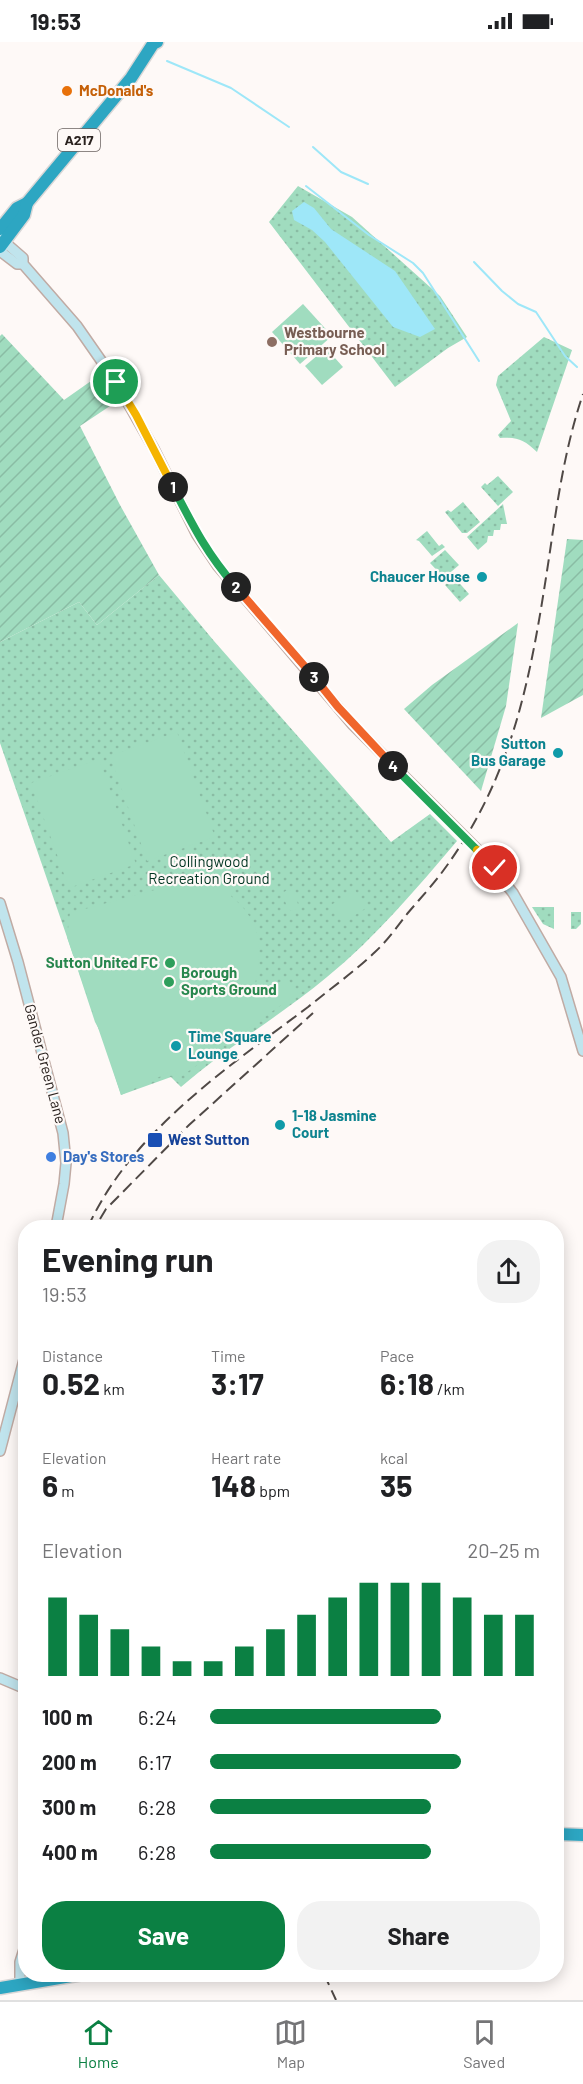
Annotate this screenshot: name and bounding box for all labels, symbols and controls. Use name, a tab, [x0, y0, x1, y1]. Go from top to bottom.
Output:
text: 19:53	[30, 8, 81, 34]
place label: McDonald's	[79, 81, 154, 99]
marker: McDonald's	[60, 84, 74, 98]
road number: A217	[58, 129, 100, 151]
place label: Westbourne Primary School	[284, 323, 385, 358]
marker: Westbourne Primary School	[265, 335, 279, 349]
pin	[90, 356, 141, 407]
icon: arrive	[99, 365, 132, 398]
pin: 1	[158, 472, 188, 502]
text: 1	[170, 477, 176, 496]
place label: Chaucer House	[370, 567, 470, 585]
marker: Chaucer House	[475, 570, 489, 584]
pin: 2	[221, 572, 251, 602]
text: 2	[232, 577, 240, 596]
pin: 3	[299, 662, 329, 692]
text: 3	[310, 667, 318, 686]
place label: Sutton Bus Garage	[471, 734, 546, 769]
marker: Sutton Bus Garage	[551, 746, 565, 760]
pin: 4	[378, 751, 408, 781]
text: 4	[388, 756, 398, 775]
pin	[469, 842, 520, 893]
icon: check	[478, 851, 511, 884]
park label: Collingwood Recreation Ground	[148, 852, 270, 887]
place label: Sutton United FC	[46, 953, 158, 971]
marker: Sutton United FC	[163, 956, 177, 970]
place label: Borough Sports Ground	[181, 963, 277, 998]
marker: Borough Sports Ground	[162, 975, 176, 989]
street label: Gander Green Lane	[21, 1002, 71, 1126]
place label: Time Square Lounge	[188, 1027, 271, 1062]
marker: Time Square Lounge	[169, 1039, 183, 1053]
place label: 1-18 Jasmine Court	[292, 1106, 377, 1141]
marker: 1-18 Jasmine Court	[273, 1118, 287, 1132]
place label: West Sutton	[168, 1130, 249, 1148]
marker: West Sutton	[146, 1131, 164, 1149]
place label: Day's Stores	[63, 1147, 145, 1165]
marker: Day's Stores	[44, 1150, 58, 1164]
text: Evening run	[42, 1239, 214, 1279]
button: share	[477, 1240, 540, 1303]
text: 19:53	[42, 1282, 87, 1306]
text: Distance	[42, 1346, 103, 1365]
text: Time	[211, 1346, 246, 1365]
text: Pace	[380, 1346, 414, 1365]
text: 0.52	[42, 1365, 100, 1401]
text: 3:17	[211, 1365, 264, 1401]
text: 6:18	[380, 1365, 434, 1401]
text: km	[100, 1379, 125, 1398]
text: /km	[434, 1379, 465, 1398]
text: Elevation	[42, 1448, 106, 1467]
text: Heart rate	[211, 1448, 281, 1467]
text: kcal	[380, 1448, 408, 1467]
text: 6	[42, 1467, 58, 1503]
text: 148	[211, 1467, 256, 1503]
text: 35	[380, 1467, 412, 1503]
text: m	[58, 1481, 75, 1500]
text: bpm	[256, 1481, 290, 1500]
text: Elevation	[42, 1538, 123, 1562]
text: 20–25 m	[467, 1538, 540, 1562]
text: 100 m	[42, 1705, 93, 1729]
text: 6:24	[138, 1705, 177, 1729]
text: 200 m	[42, 1750, 97, 1774]
text: 6:17	[138, 1750, 172, 1774]
text: 300 m	[42, 1795, 96, 1819]
text: 6:28	[138, 1795, 176, 1819]
text: 400 m	[42, 1840, 98, 1864]
text: 6:28	[138, 1840, 176, 1864]
button: Save	[42, 1901, 285, 1970]
button: Share	[297, 1901, 540, 1970]
tab: Home	[78, 2016, 119, 2071]
tab: Map	[274, 2016, 307, 2071]
tab: Saved	[463, 2016, 505, 2071]

